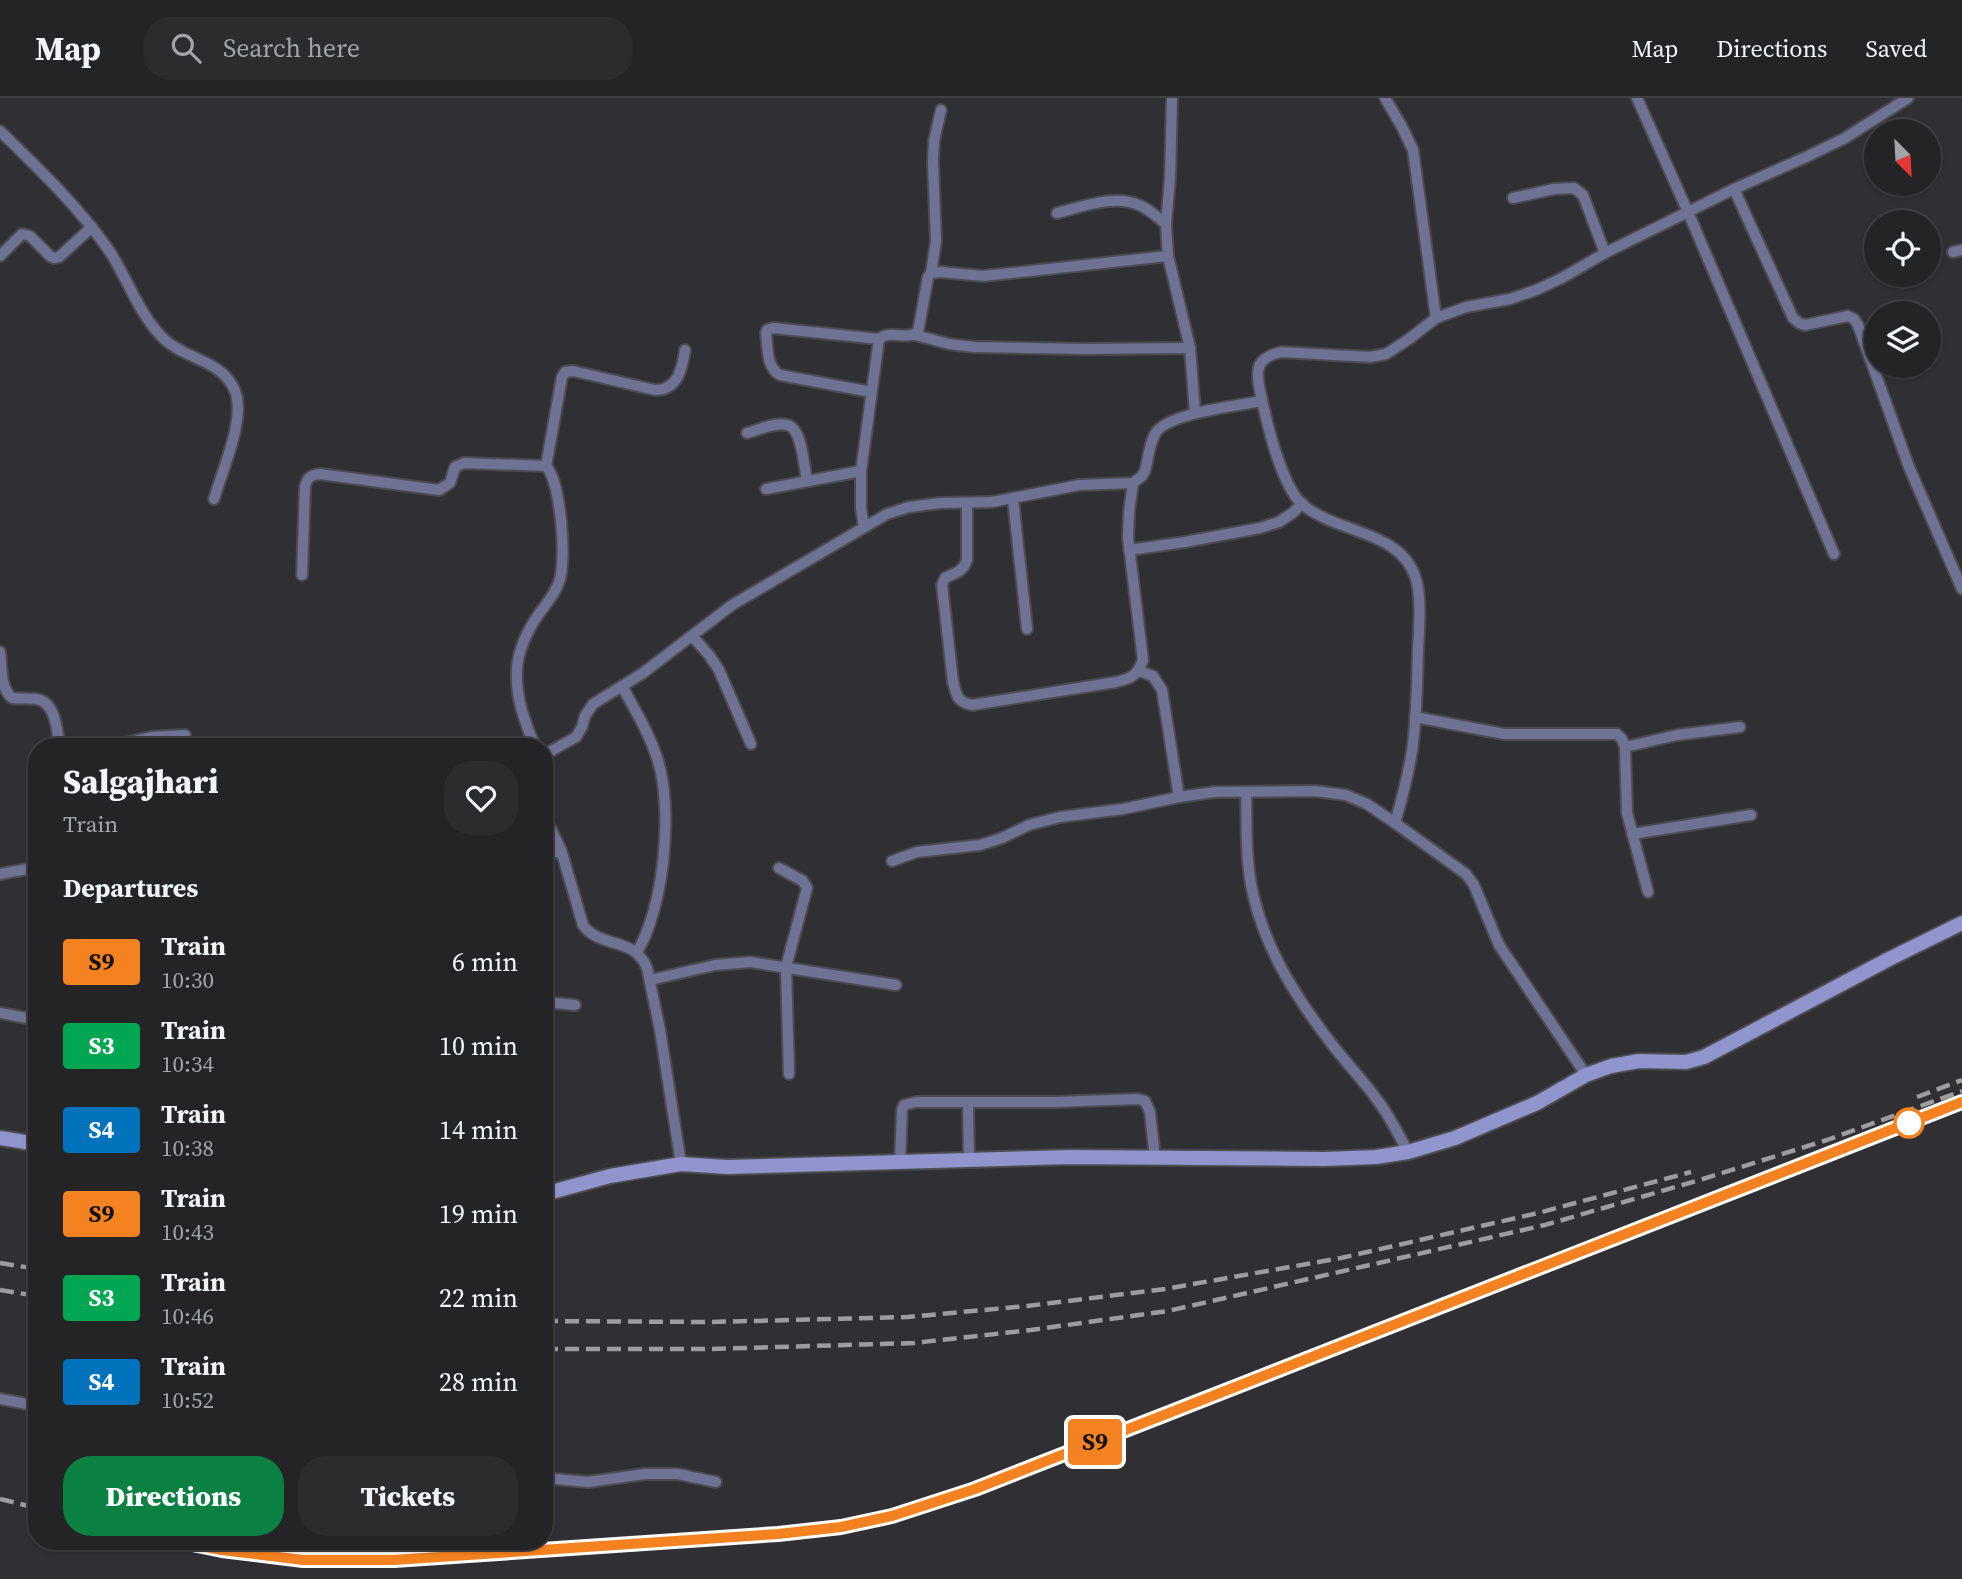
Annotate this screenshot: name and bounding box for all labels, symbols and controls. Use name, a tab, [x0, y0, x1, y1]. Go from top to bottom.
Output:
search box	[143, 17, 633, 80]
text: Map	[35, 26, 101, 71]
icon: search	[167, 29, 205, 67]
text: Search here	[223, 30, 360, 66]
text: Map	[1631, 32, 1678, 65]
text: Directions	[1716, 32, 1827, 65]
text: Saved	[1865, 32, 1927, 65]
north arrow	[1864, 119, 1941, 196]
map controls	[1864, 119, 1941, 378]
button: locate	[1864, 210, 1941, 287]
button: layers	[1864, 301, 1941, 378]
text: Salgajhari	[63, 759, 219, 804]
button: heart	[444, 761, 518, 835]
text: Train	[63, 808, 118, 840]
text: Departures	[63, 870, 198, 906]
text: Train	[161, 928, 226, 964]
text: 6 min	[452, 944, 518, 980]
text: S9	[89, 945, 115, 978]
text: 10:30	[161, 964, 214, 996]
text: Train	[161, 1012, 226, 1048]
text: 10 min	[439, 1028, 518, 1064]
text: S3	[89, 1029, 115, 1062]
text: 10:34	[161, 1048, 214, 1080]
text: Train	[161, 1096, 226, 1132]
unlabelled marker	[1894, 1108, 1924, 1138]
text: 14 min	[439, 1112, 518, 1148]
text: S4	[89, 1113, 115, 1146]
text: 10:38	[161, 1132, 214, 1164]
text: Train	[161, 1180, 226, 1216]
text: 19 min	[439, 1196, 518, 1232]
text: S9	[89, 1197, 115, 1230]
text: 10:43	[161, 1216, 214, 1248]
text: Train	[161, 1264, 226, 1300]
text: 22 min	[439, 1280, 518, 1316]
text: S3	[89, 1281, 115, 1314]
text: 10:46	[161, 1300, 214, 1332]
text: Train	[161, 1348, 226, 1384]
text: 28 min	[439, 1364, 518, 1400]
text: S4	[89, 1365, 115, 1398]
text: 10:52	[161, 1384, 214, 1416]
line badge: S9	[1064, 1419, 1126, 1465]
text: S9	[1082, 1425, 1108, 1458]
button: Directions	[63, 1456, 284, 1536]
button: Tickets	[298, 1456, 518, 1536]

